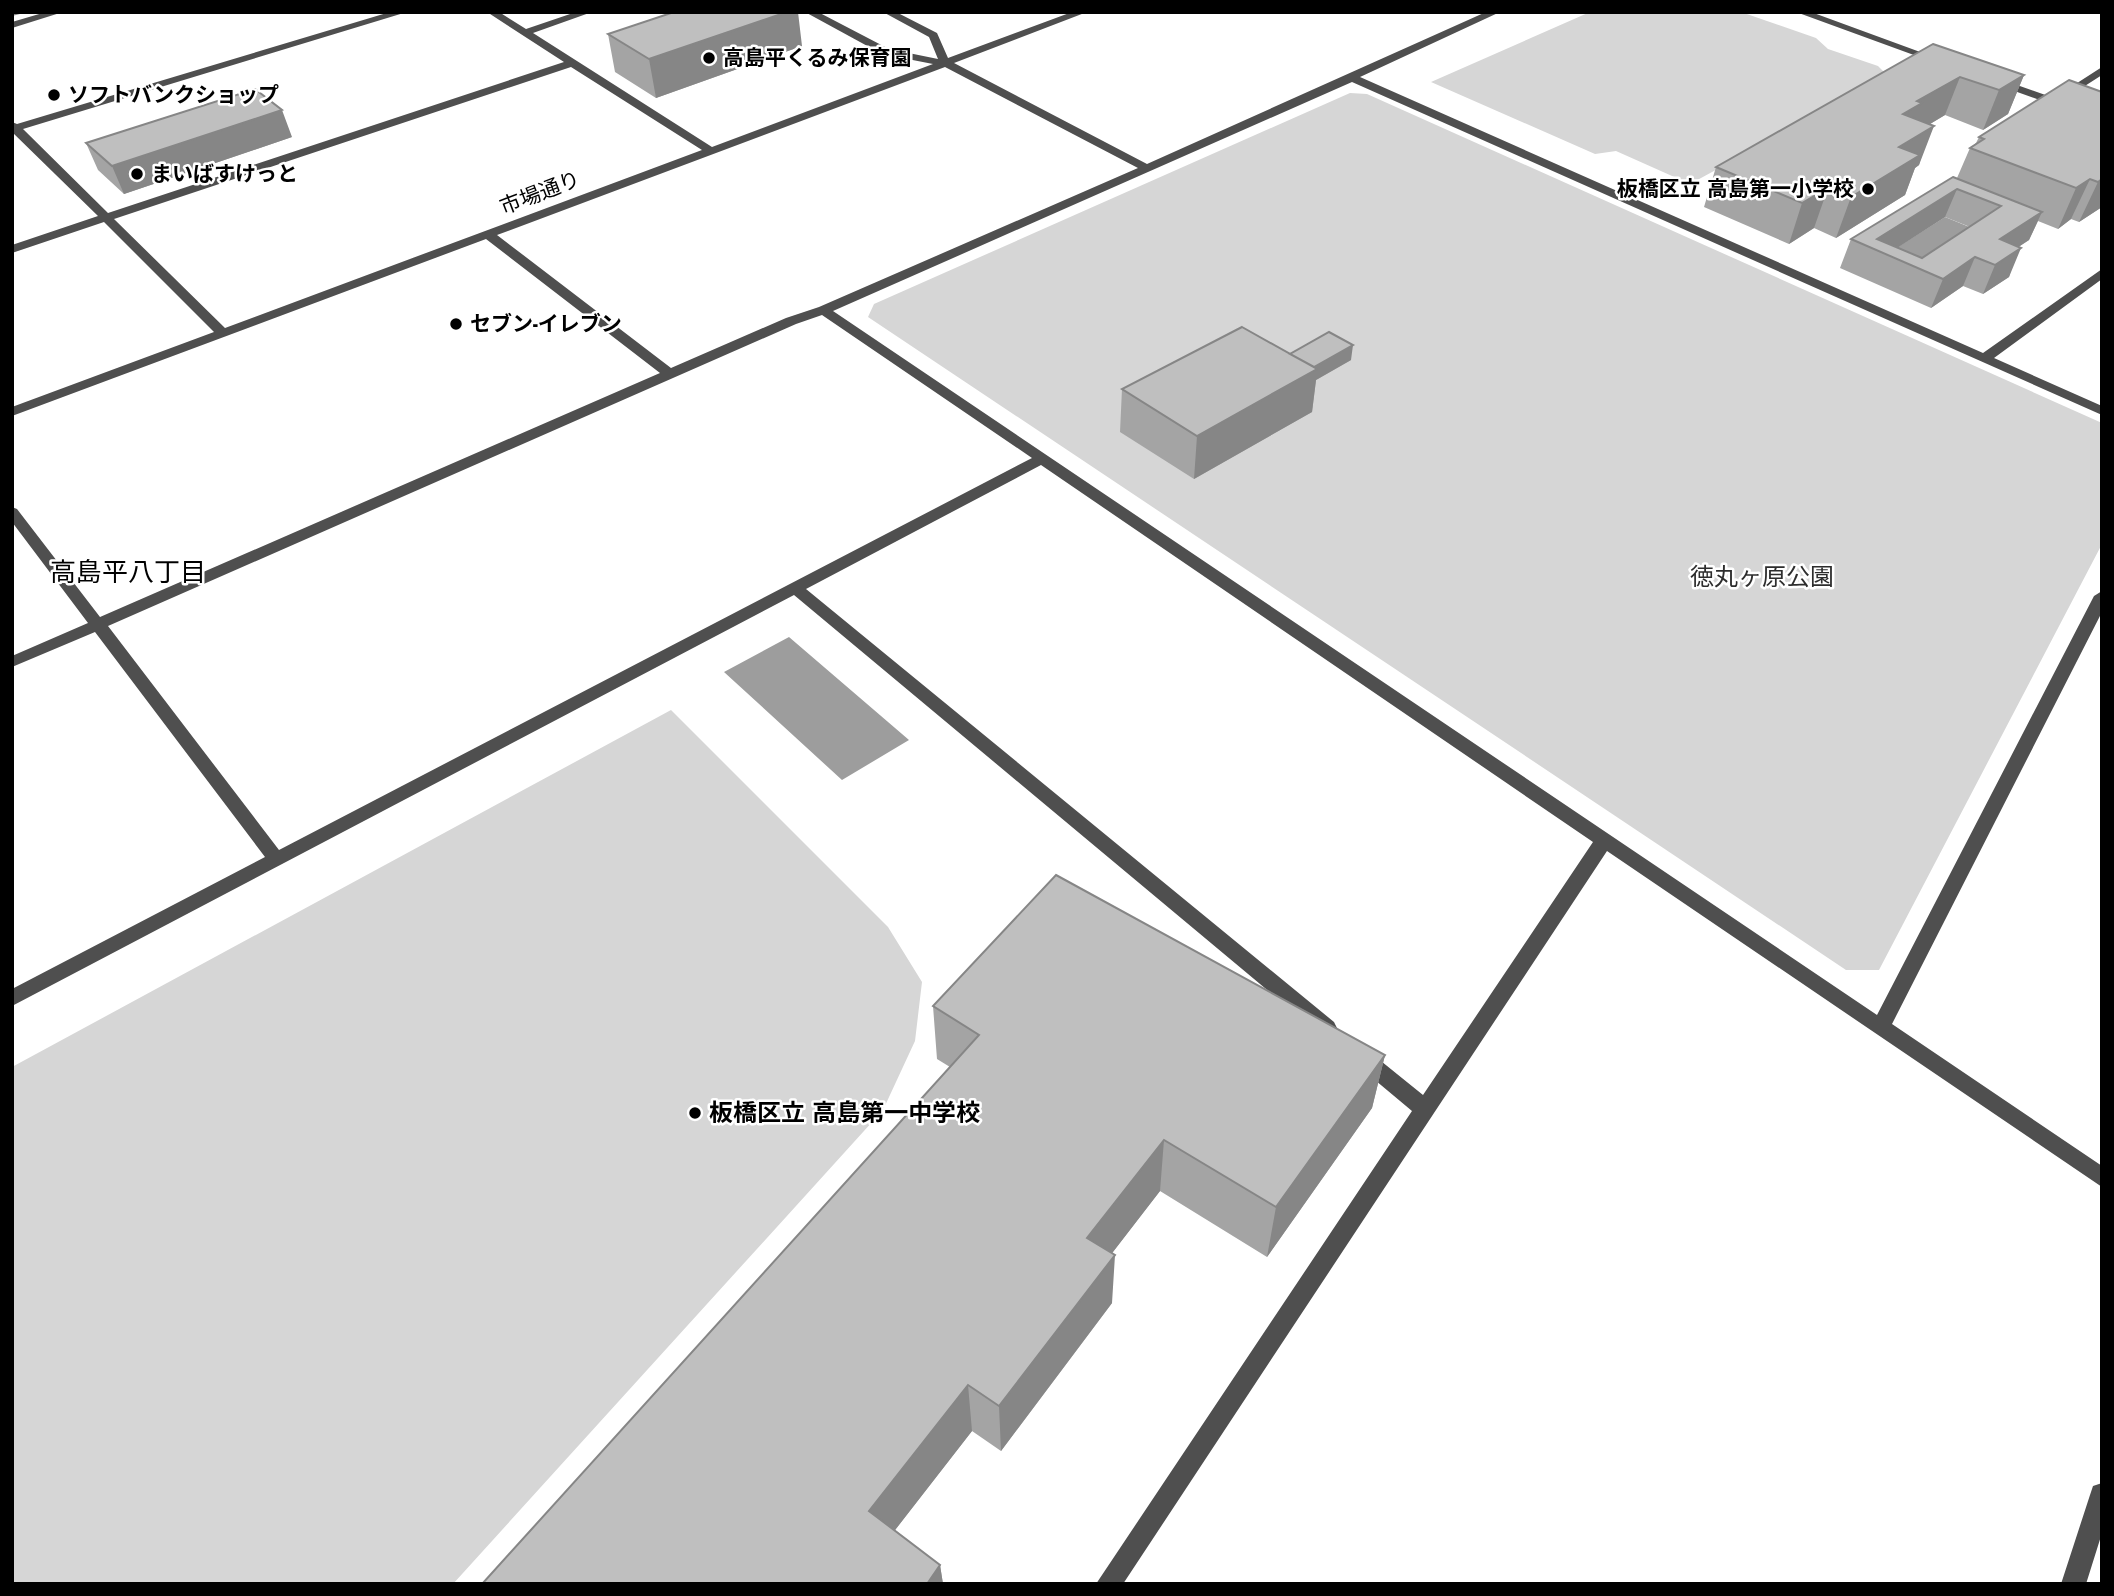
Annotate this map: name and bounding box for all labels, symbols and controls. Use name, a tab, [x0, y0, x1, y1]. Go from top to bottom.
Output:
place label: 高島平くるみ保育園	[723, 43, 912, 73]
marker: 高島平くるみ保育園	[701, 50, 717, 66]
place label: ソフトバンクショップ	[68, 80, 279, 110]
marker: ソフトバンクショップ	[46, 87, 62, 103]
place label: まいばすけっと	[151, 159, 298, 189]
street label: 市場通り	[495, 164, 585, 222]
marker: まいばすけっと	[129, 166, 145, 182]
place label: 板橋区立 高島第一小学校	[1617, 174, 1854, 204]
marker: 板橋区立 高島第一小学校	[1860, 181, 1876, 197]
place label: セブン-イレブン	[470, 309, 622, 339]
marker: セブン-イレブン	[448, 316, 464, 332]
district label: 高島平八丁目	[50, 553, 206, 591]
park label: 徳丸ヶ原公園	[1690, 559, 1834, 594]
place label: 板橋区立 高島第一中学校	[709, 1095, 980, 1130]
marker: 板橋区立 高島第一中学校	[687, 1105, 703, 1121]

